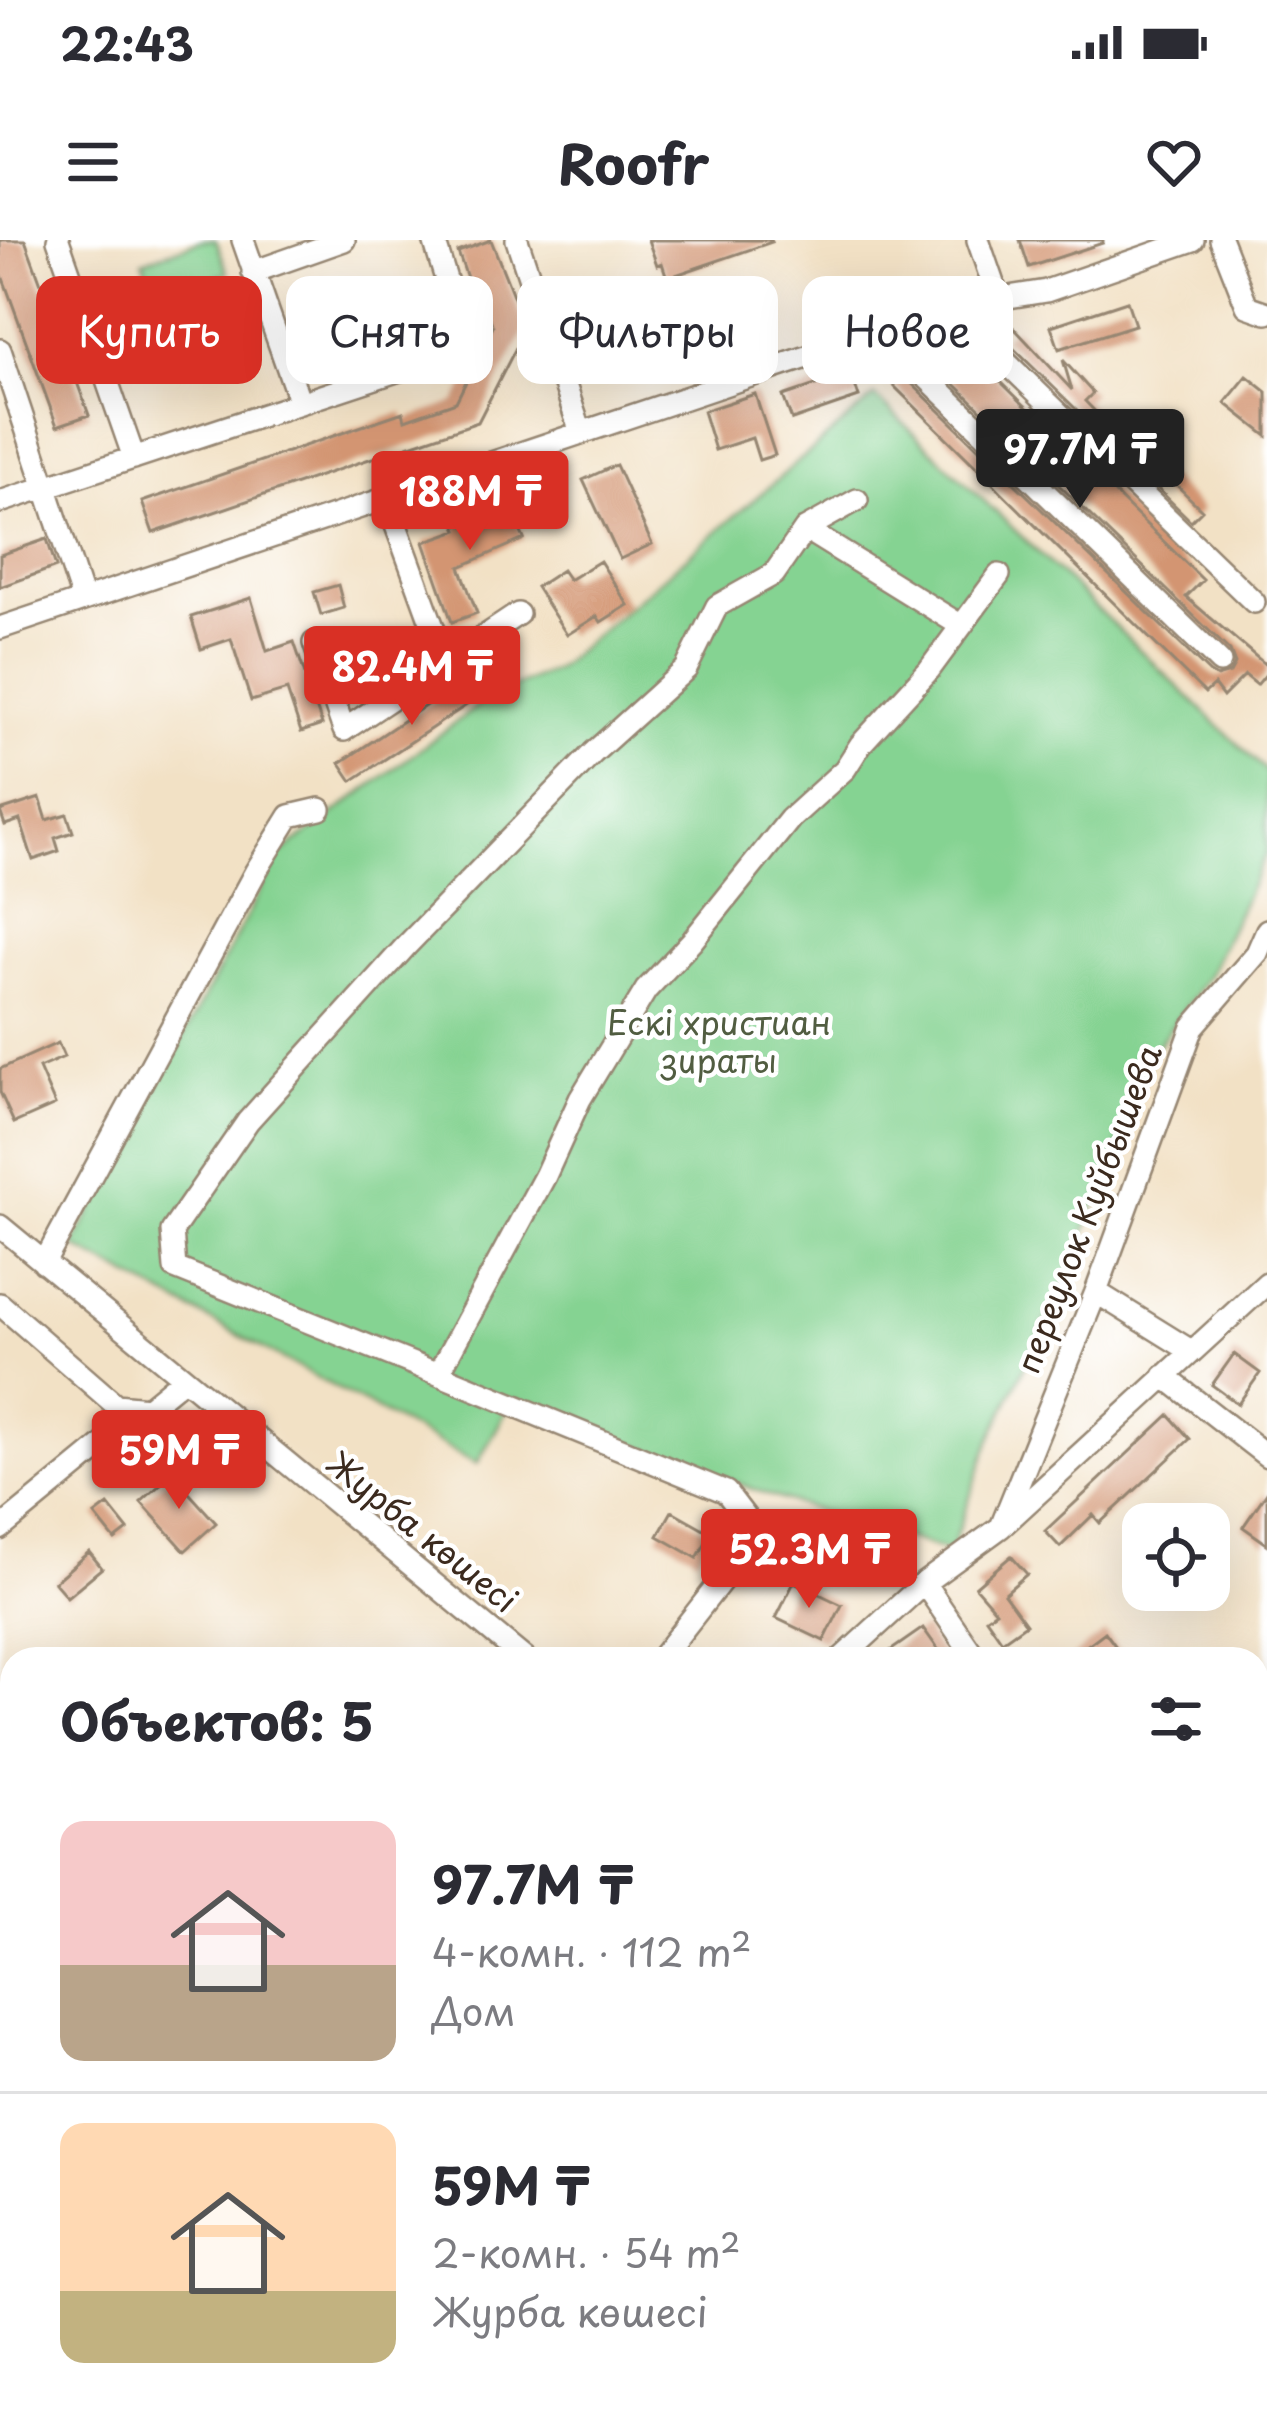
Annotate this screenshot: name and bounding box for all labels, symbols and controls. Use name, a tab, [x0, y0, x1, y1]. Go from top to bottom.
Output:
text: 22:43	[60, 8, 194, 76]
text: Roofr	[558, 122, 709, 203]
icon: menu	[60, 129, 126, 195]
icon: heart	[1141, 129, 1207, 195]
chip: Купить	[36, 276, 262, 384]
chip: Снять	[286, 276, 493, 384]
chip: Фильтры	[517, 276, 778, 384]
chip: Новое	[802, 276, 1013, 384]
pin: 97.7M ₸	[969, 409, 1191, 511]
text: 97.7M ₸	[1003, 418, 1157, 477]
pin: 188M ₸	[372, 451, 568, 553]
text: 188M ₸	[398, 460, 542, 519]
pin: 82.4M ₸	[301, 626, 523, 728]
text: 82.4M ₸	[331, 635, 493, 694]
park label: Ескі христиан зираты	[607, 996, 831, 1084]
street label: переулок Куйбышева	[1001, 1036, 1173, 1380]
pin: 59M ₸	[95, 1410, 263, 1512]
text: 59M ₸	[119, 1419, 239, 1478]
street label: Журба көшесі	[317, 1438, 530, 1623]
map controls	[1122, 1503, 1230, 1611]
button: locate	[1122, 1503, 1230, 1611]
pin: 52.3M ₸	[698, 1509, 920, 1611]
text: 52.3M ₸	[728, 1518, 890, 1577]
text: Объектов: 5	[60, 1681, 374, 1758]
icon: filters	[1143, 1686, 1209, 1752]
text: 97.7M ₸	[432, 1844, 633, 1921]
icon: home	[156, 1869, 300, 2013]
text: 4-комн. · 112 m²	[432, 1921, 752, 1980]
text: Дом	[432, 1980, 516, 2039]
text: 59M ₸	[432, 2145, 589, 2222]
icon: home	[156, 2171, 300, 2315]
text: 2-комн. · 54 m²	[432, 2222, 741, 2281]
text: Журба көшесі	[432, 2281, 708, 2340]

